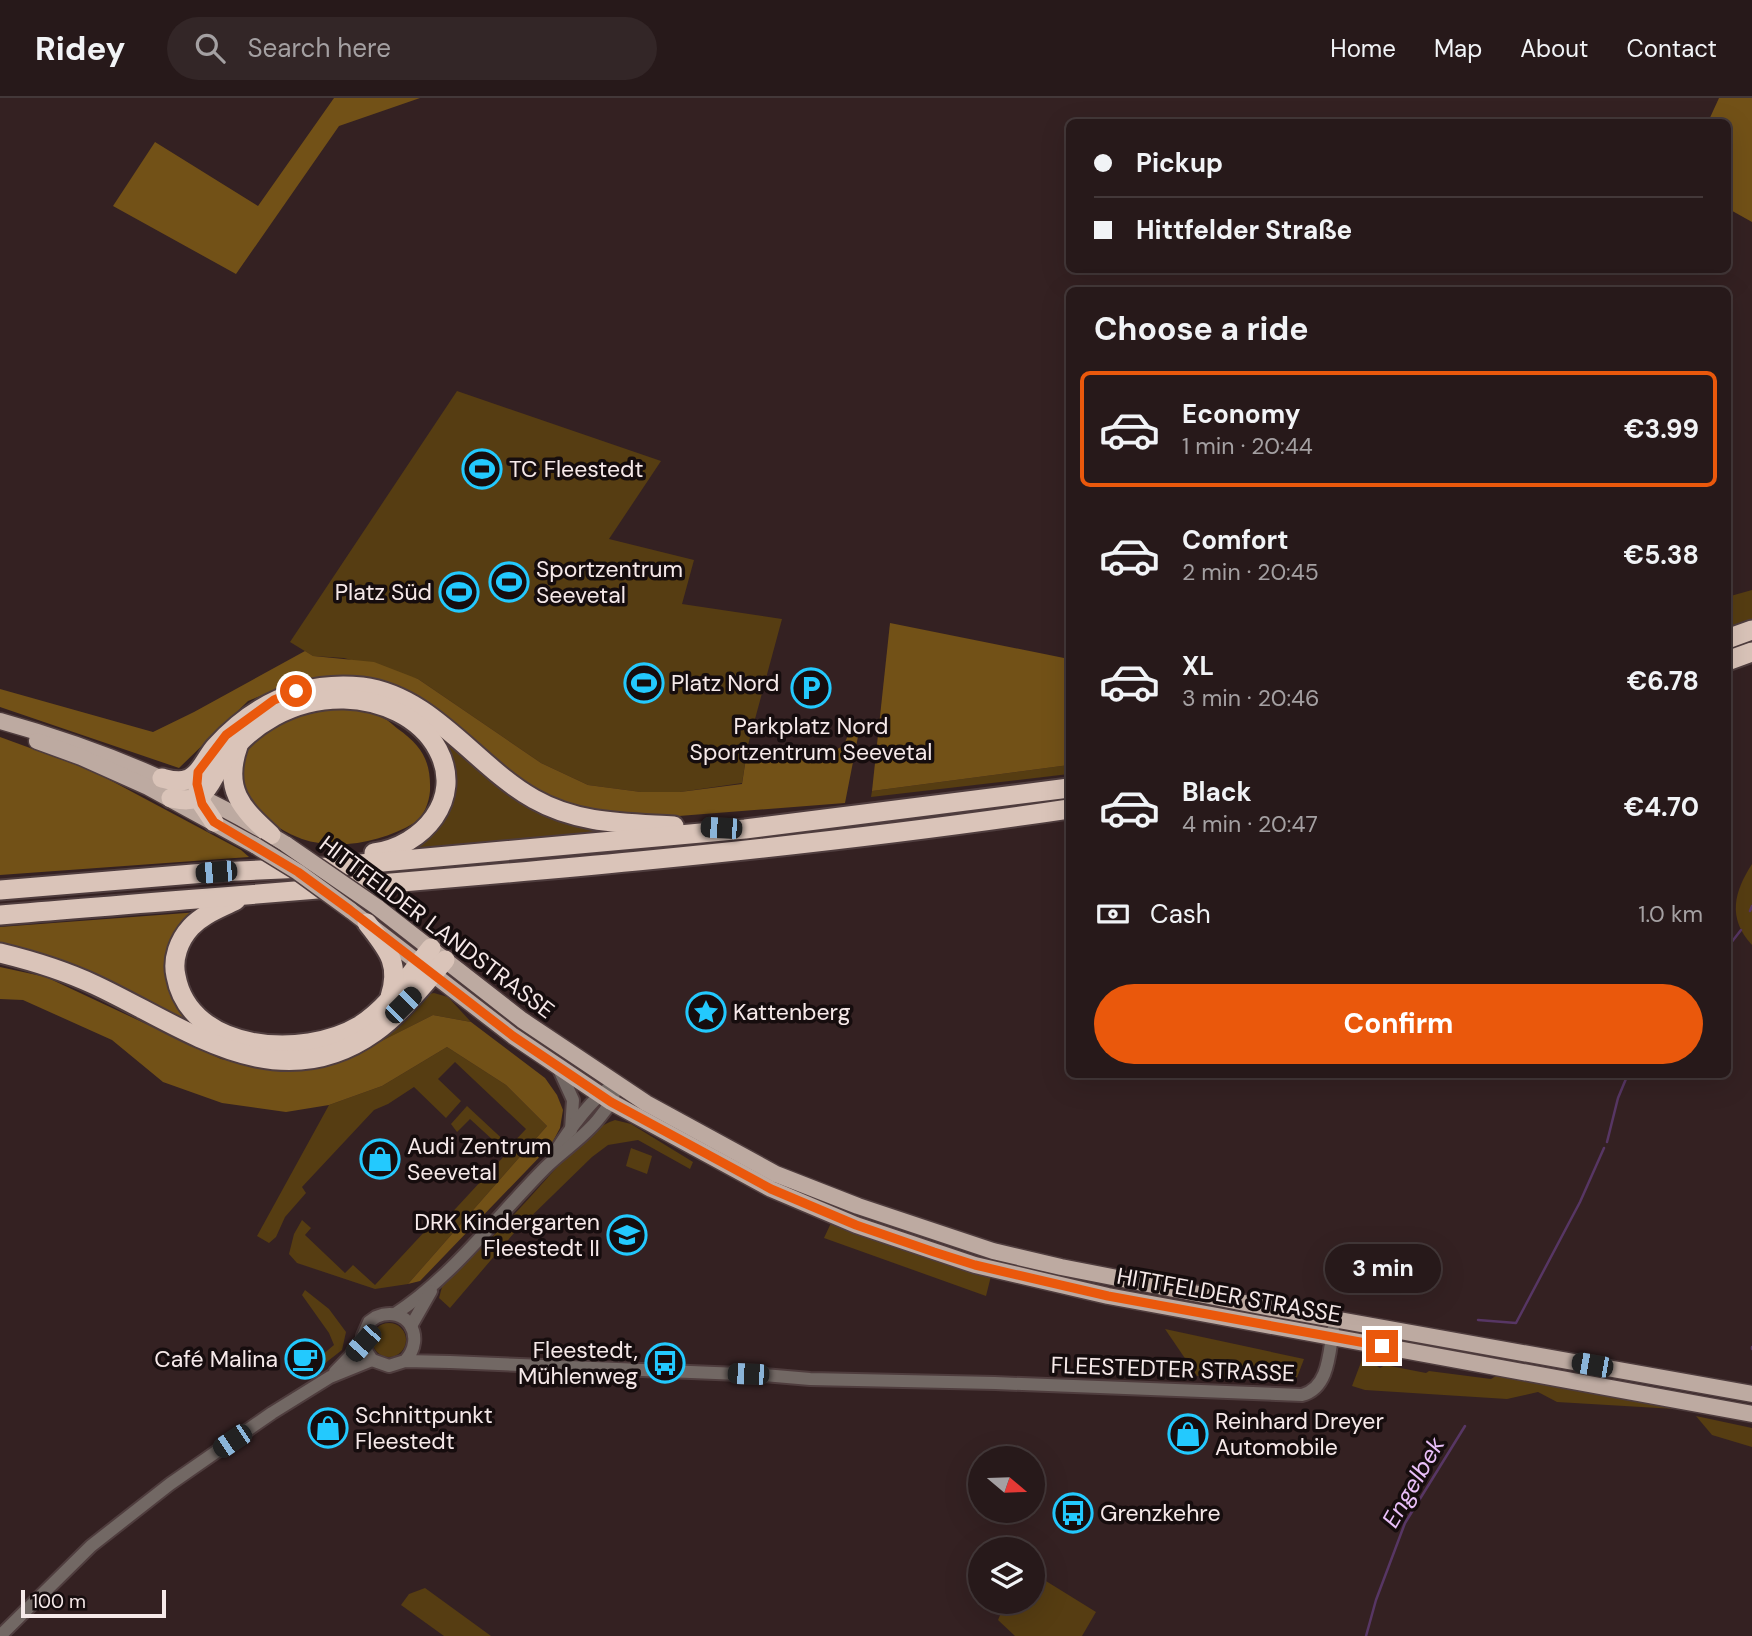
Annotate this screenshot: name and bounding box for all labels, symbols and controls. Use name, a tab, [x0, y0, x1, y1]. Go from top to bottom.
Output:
search box	[167, 17, 657, 80]
text: Ridey	[35, 27, 125, 70]
icon: search	[191, 29, 229, 67]
text: Search here	[247, 31, 391, 65]
text: Home	[1330, 33, 1396, 64]
text: Map	[1434, 33, 1482, 64]
text: About	[1520, 33, 1589, 64]
text: Contact	[1627, 33, 1717, 64]
text: Pickup	[1136, 146, 1223, 180]
text: Hittfelder Straße	[1136, 213, 1352, 247]
text: Choose a ride	[1094, 308, 1309, 350]
text: Economy	[1182, 397, 1300, 431]
icon: car	[1098, 398, 1161, 461]
text: €3.99	[1624, 412, 1699, 446]
text: 1 min · 20:44	[1182, 431, 1313, 461]
sports icon: TC Fleestedt	[461, 448, 503, 490]
place label: TC Fleestedt	[509, 454, 643, 484]
text: Comfort	[1182, 523, 1288, 557]
icon: car	[1098, 524, 1161, 587]
text: €5.38	[1624, 538, 1699, 572]
place label: Sportzentrum Seevetal	[536, 554, 683, 610]
text: 2 min · 20:45	[1182, 557, 1319, 587]
sports icon: Sportzentrum Seevetal	[488, 561, 530, 603]
sports icon: Platz Süd	[438, 571, 480, 613]
place label: Platz Süd	[335, 577, 432, 607]
text: XL	[1182, 649, 1214, 683]
icon: car	[1098, 650, 1161, 713]
sports icon: Platz Nord	[623, 662, 665, 704]
text: €6.78	[1627, 664, 1699, 698]
parking icon: Parkplatz Nord Sportzentrum Seevetal	[790, 667, 832, 709]
place label: Platz Nord	[671, 668, 779, 698]
route start	[280, 675, 312, 707]
text: 3 min · 20:46	[1182, 683, 1320, 713]
place label: Parkplatz Nord Sportzentrum Seevetal	[690, 711, 932, 767]
text: Black	[1182, 775, 1252, 809]
icon: car	[1098, 776, 1161, 839]
text: €4.70	[1624, 790, 1699, 824]
text: 4 min · 20:47	[1182, 809, 1318, 839]
car	[700, 816, 743, 840]
street label: HITTFELDER LANDSTRASSE	[314, 829, 560, 1025]
car	[195, 860, 238, 884]
icon: cash	[1094, 895, 1132, 933]
text: Cash	[1150, 897, 1211, 931]
text: 1.0 km	[1638, 899, 1703, 929]
car	[381, 983, 426, 1027]
button: Confirm	[1094, 984, 1703, 1064]
place icon: Kattenberg	[685, 991, 727, 1033]
place label: Kattenberg	[733, 997, 851, 1027]
place label: Audi Zentrum Seevetal	[407, 1131, 551, 1187]
shop icon: Audi Zentrum Seevetal	[359, 1138, 401, 1180]
place label: DRK Kindergarten Fleestedt II	[414, 1207, 600, 1263]
school or university icon: DRK Kindergarten Fleestedt II	[606, 1214, 648, 1256]
callout: 3 min	[1324, 1244, 1440, 1294]
text: 3 min	[1352, 1253, 1414, 1283]
street label: HITTFELDER STRASSE	[1114, 1260, 1344, 1330]
car	[342, 1320, 385, 1366]
route end	[1366, 1330, 1398, 1362]
place label: Fleestedt, Mühlenweg	[518, 1335, 638, 1391]
cafe icon: Café Malina	[284, 1338, 326, 1380]
bus stop icon: Fleestedt, Mühlenweg	[644, 1342, 686, 1384]
place label: Café Malina	[154, 1344, 278, 1374]
street label: FLEESTEDTER STRASSE	[1050, 1350, 1296, 1388]
car	[1570, 1351, 1615, 1379]
car	[727, 1363, 770, 1385]
place label: Schnittpunkt Fleestedt	[355, 1400, 493, 1456]
place label: Reinhard Dreyer Automobile	[1215, 1406, 1384, 1462]
shop icon: Schnittpunkt Fleestedt	[307, 1407, 349, 1449]
shop icon: Reinhard Dreyer Automobile	[1167, 1413, 1209, 1455]
car	[209, 1421, 256, 1461]
water label: Engelbek	[1375, 1431, 1452, 1533]
north arrow	[968, 1446, 1045, 1522]
map controls	[968, 1446, 1045, 1614]
bus stop icon: Grenzkehre	[1052, 1492, 1094, 1534]
place label: Grenzkehre	[1100, 1498, 1221, 1528]
button: layers	[968, 1537, 1045, 1614]
scale bar	[21, 1587, 166, 1619]
text: 100 m	[32, 1589, 86, 1614]

